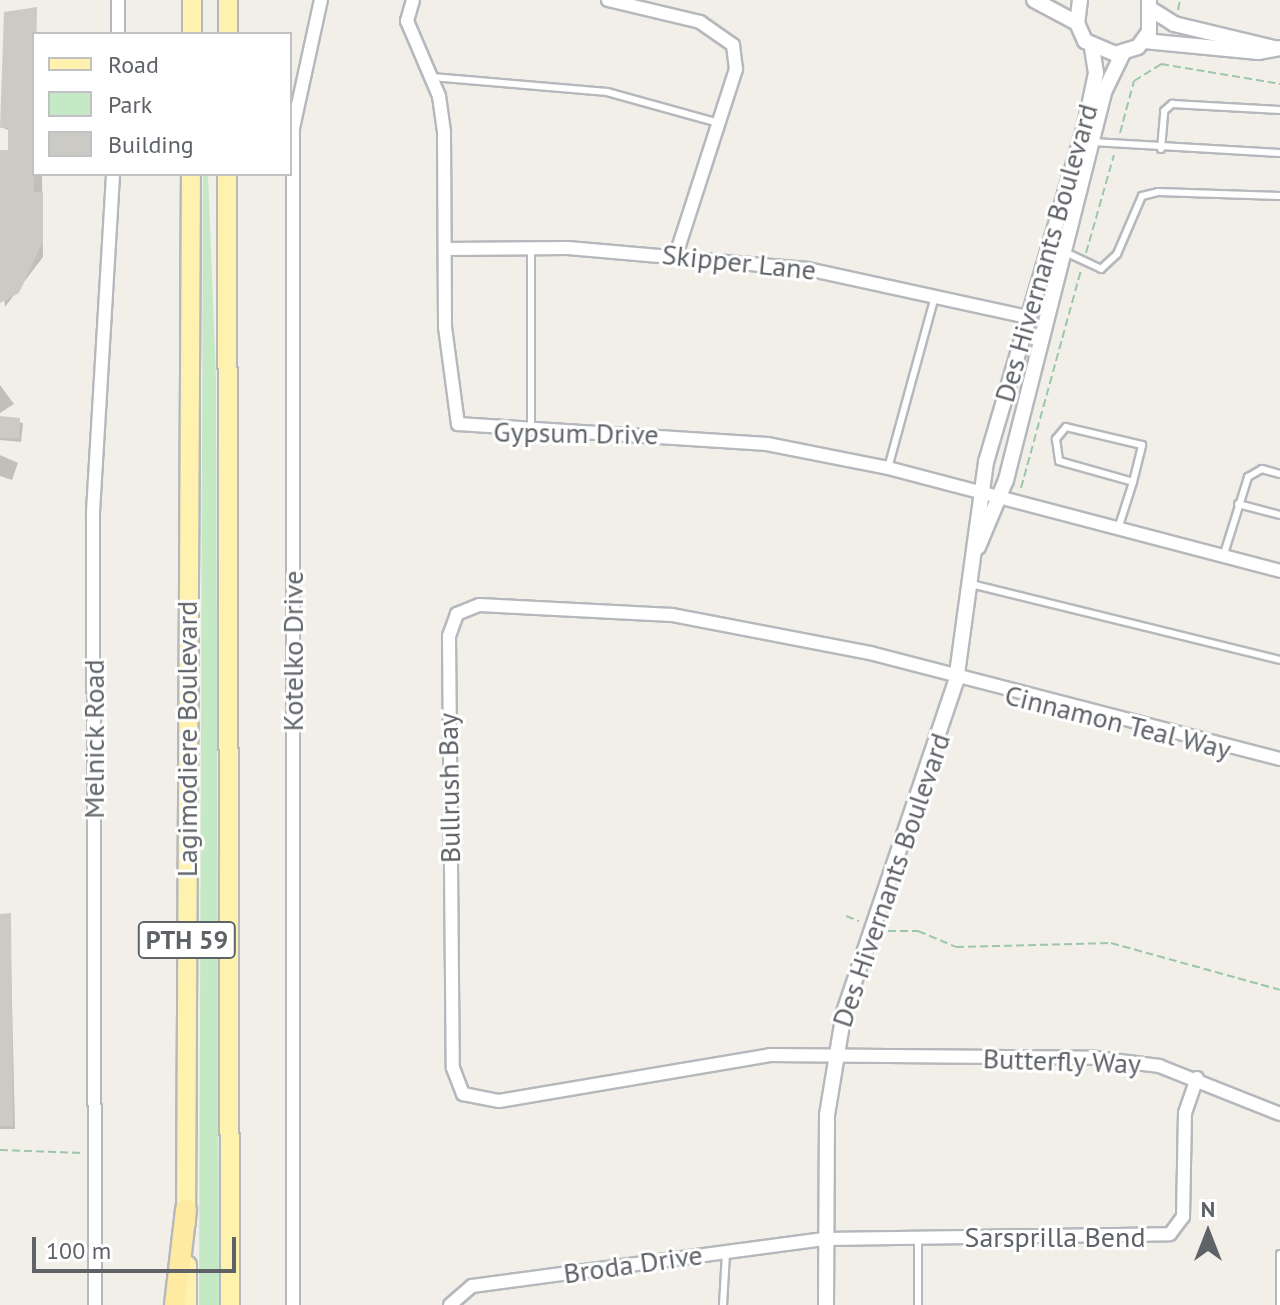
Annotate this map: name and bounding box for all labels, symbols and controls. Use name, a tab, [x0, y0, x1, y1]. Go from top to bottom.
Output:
legend	[32, 32, 292, 176]
text: Road	[108, 49, 159, 80]
text: Park	[108, 89, 152, 120]
street label: Des Hivernants Boulevard	[987, 100, 1105, 406]
text: Building	[108, 129, 194, 160]
street label: Skipper Lane	[660, 237, 818, 287]
street label: Gypsum Drive	[493, 415, 659, 451]
street label: Kotelko Drive	[276, 571, 310, 731]
street label: Lagimodiere Boulevard	[170, 601, 204, 877]
street label: Melnick Road	[77, 659, 111, 819]
street label: Cinnamon Teal Way	[1001, 677, 1235, 767]
street label: Bullrush Bay	[431, 713, 467, 863]
street label: Des Hivernants Boulevard	[825, 729, 957, 1031]
road number: PTH 59	[137, 918, 237, 962]
street label: Butterfly Way	[982, 1041, 1142, 1081]
north arrow	[1168, 1193, 1248, 1273]
text: N	[1201, 1195, 1215, 1223]
street label: Sarsprilla Bend	[965, 1220, 1145, 1254]
scale bar	[36, 1221, 240, 1271]
text: 100 m	[46, 1235, 111, 1266]
street label: Broda Drive	[561, 1238, 705, 1290]

